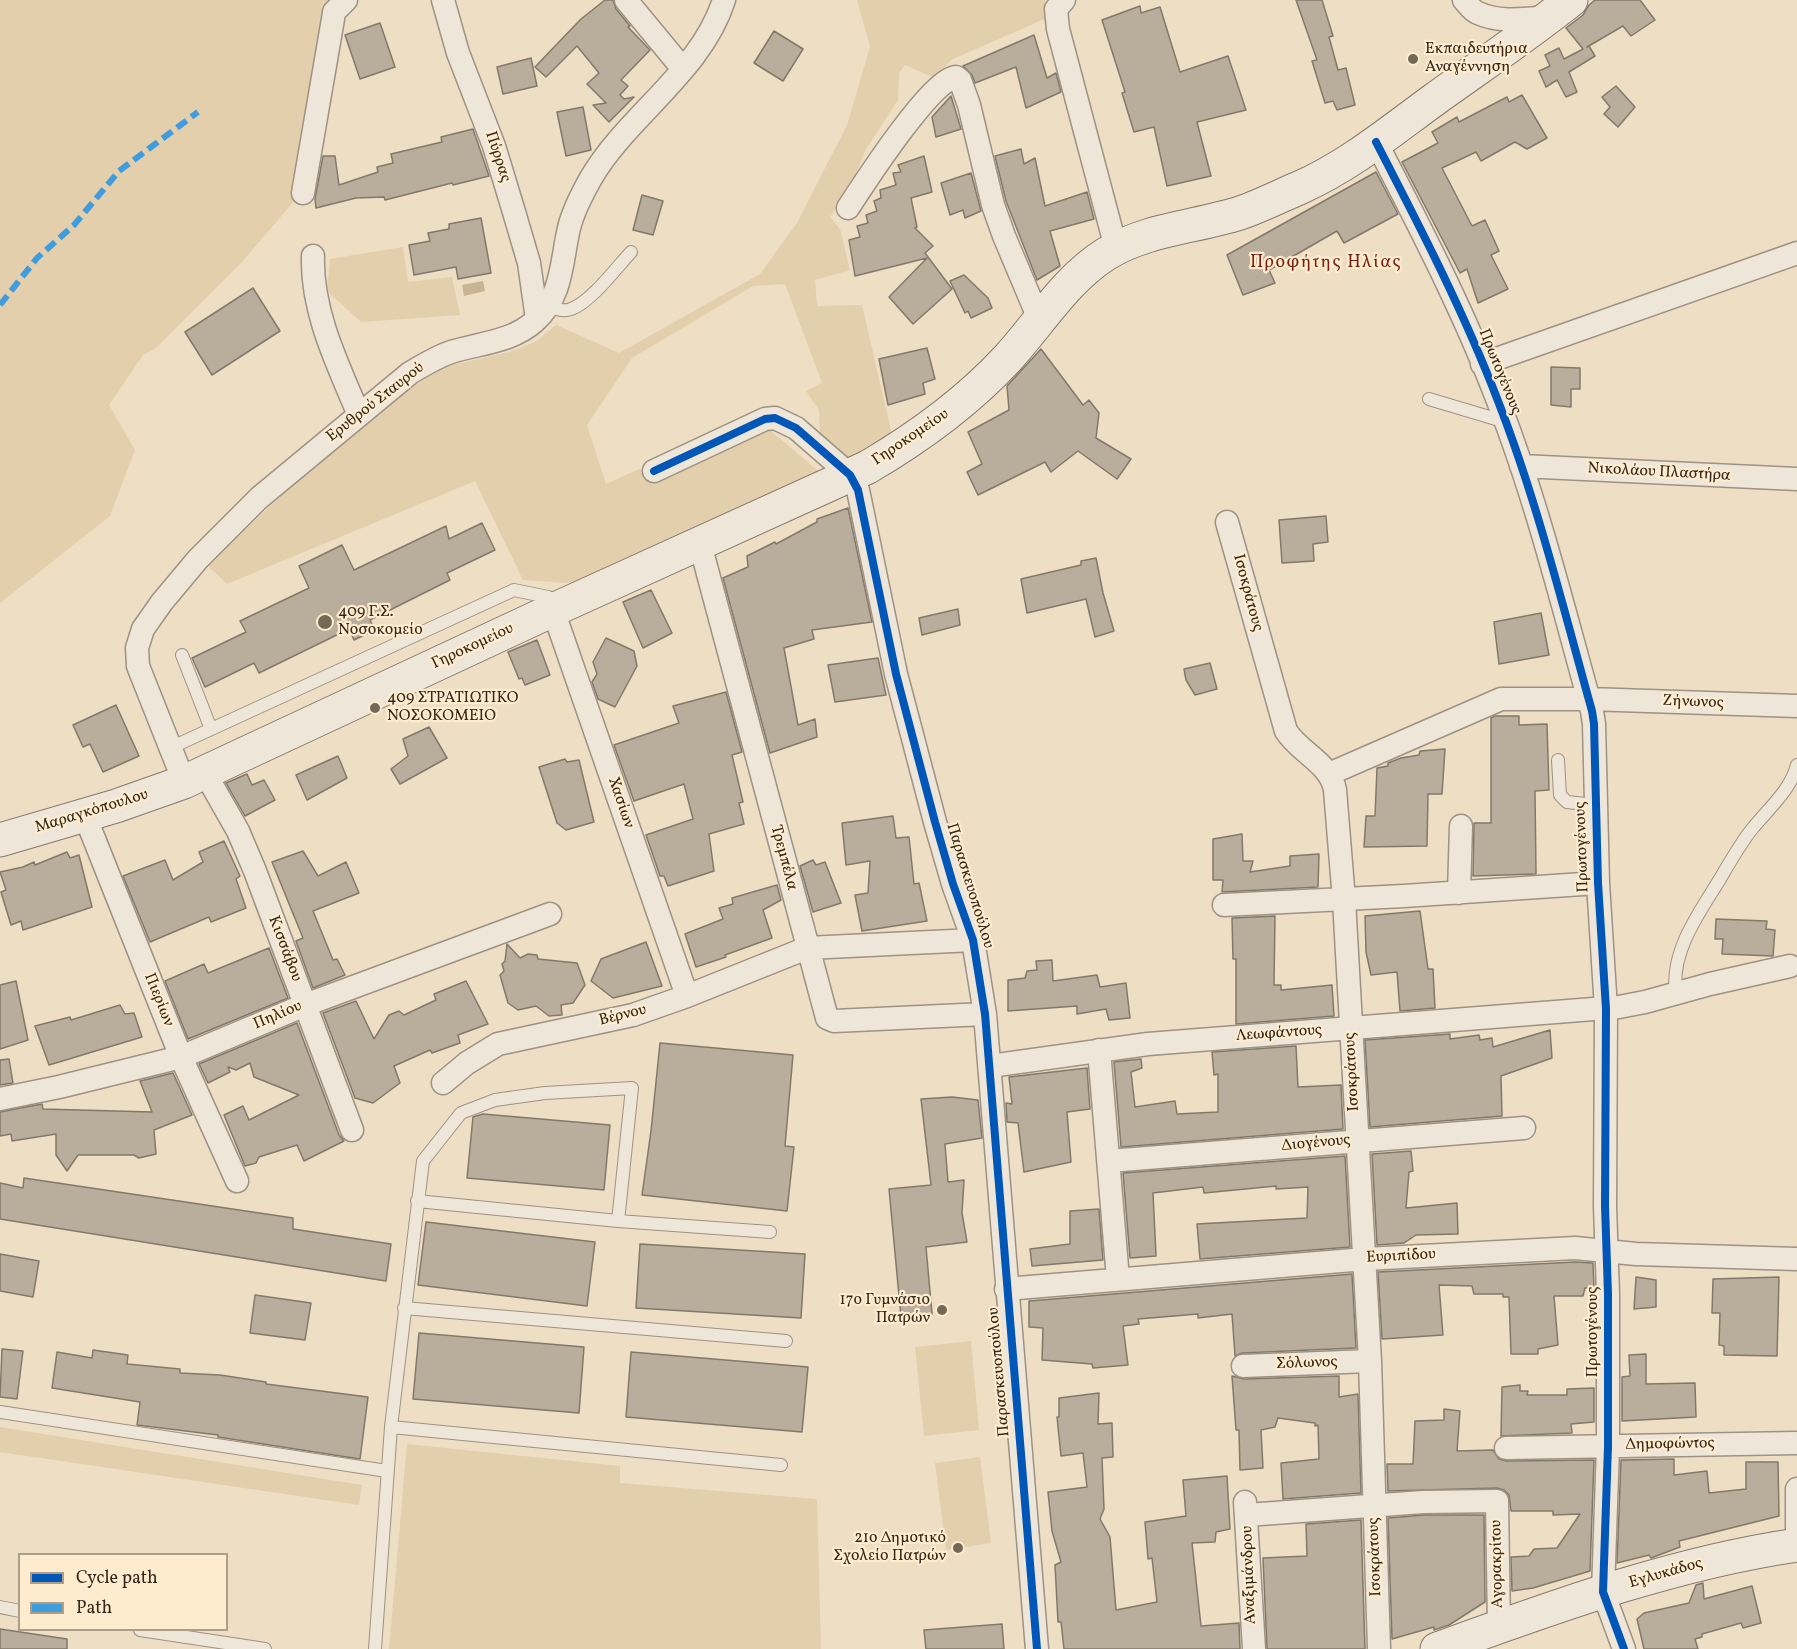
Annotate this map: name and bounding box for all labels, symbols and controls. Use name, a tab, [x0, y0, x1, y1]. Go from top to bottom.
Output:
place label: Εκπαιδευτήρια Αναγέννηση	[1425, 40, 1528, 78]
marker: Εκπαιδευτήρια Αναγέννηση	[1406, 52, 1420, 66]
street label: Πύρρας	[480, 129, 514, 185]
district label: Προφήτης Ηλίας	[1250, 253, 1402, 275]
street label: Πρωτογένους	[1473, 326, 1525, 418]
street label: Ερυθρού Σταυρού	[323, 359, 429, 447]
street label: Γηροκομείου	[869, 405, 953, 471]
street label: Νικολάου Πλαστήρα	[1587, 460, 1731, 486]
street label: Ισοκράτους	[1228, 552, 1266, 634]
place label: 409 Γ.Σ. Νοσοκομείο	[338, 603, 423, 641]
marker: 409 Γ.Σ. Νοσοκομείο	[316, 613, 334, 631]
street label: Γηροκομείου	[429, 620, 517, 674]
place label: 409 ΣΤΡΑΤΙΩΤΙΚΟ ΝΟΣΟΚΟΜΕΙΟ	[387, 689, 518, 727]
street label: Ζήνωνος	[1662, 692, 1724, 714]
marker: 409 ΣΤΡΑΤΙΩΤΙΚΟ ΝΟΣΟΚΟΜΕΙΟ	[368, 701, 382, 715]
street label: Χασίων	[602, 775, 638, 831]
street label: Μαραγκόπουλου	[33, 786, 151, 838]
street label: Πρωτογένους	[1572, 801, 1594, 893]
street label: Παρασκευοπούλου	[941, 821, 997, 951]
street label: Τρεμπέλα	[765, 823, 801, 893]
street label: Κισσάβου	[263, 913, 305, 985]
street label: Πιερίων	[139, 970, 177, 1030]
street label: Πηλίου	[251, 997, 305, 1035]
street label: Βέρνου	[597, 1001, 649, 1031]
street label: Λεωφάντους	[1235, 1021, 1323, 1047]
street label: Ισοκράτους	[1341, 1032, 1365, 1112]
street label: Διογένους	[1281, 1131, 1351, 1157]
street label: Ευριπίδου	[1366, 1246, 1436, 1268]
street label: Πρωτογένους	[1584, 1286, 1604, 1378]
place label: 17ο Γυμνάσιο Πατρών	[840, 1291, 930, 1329]
marker: 17ο Γυμνάσιο Πατρών	[935, 1303, 949, 1317]
street label: Παρασκευοπούλου	[985, 1306, 1015, 1438]
street label: Σόλωνος	[1276, 1353, 1338, 1375]
street label: Δημοφώντος	[1625, 1435, 1715, 1455]
street label: Ισοκράτους	[1365, 1517, 1387, 1597]
street label: Αγορακρίτου	[1488, 1520, 1508, 1608]
street label: Αναξιμάνδρου	[1239, 1525, 1261, 1625]
place label: 21ο Δημοτικό Σχολείο Πατρών	[833, 1529, 946, 1567]
marker: 21ο Δημοτικό Σχολείο Πατρών	[951, 1541, 965, 1555]
legend	[18, 1553, 228, 1631]
street label: Εγλυκάδος	[1627, 1554, 1705, 1594]
text: Cycle path	[76, 1566, 158, 1591]
text: Path	[76, 1596, 112, 1621]

